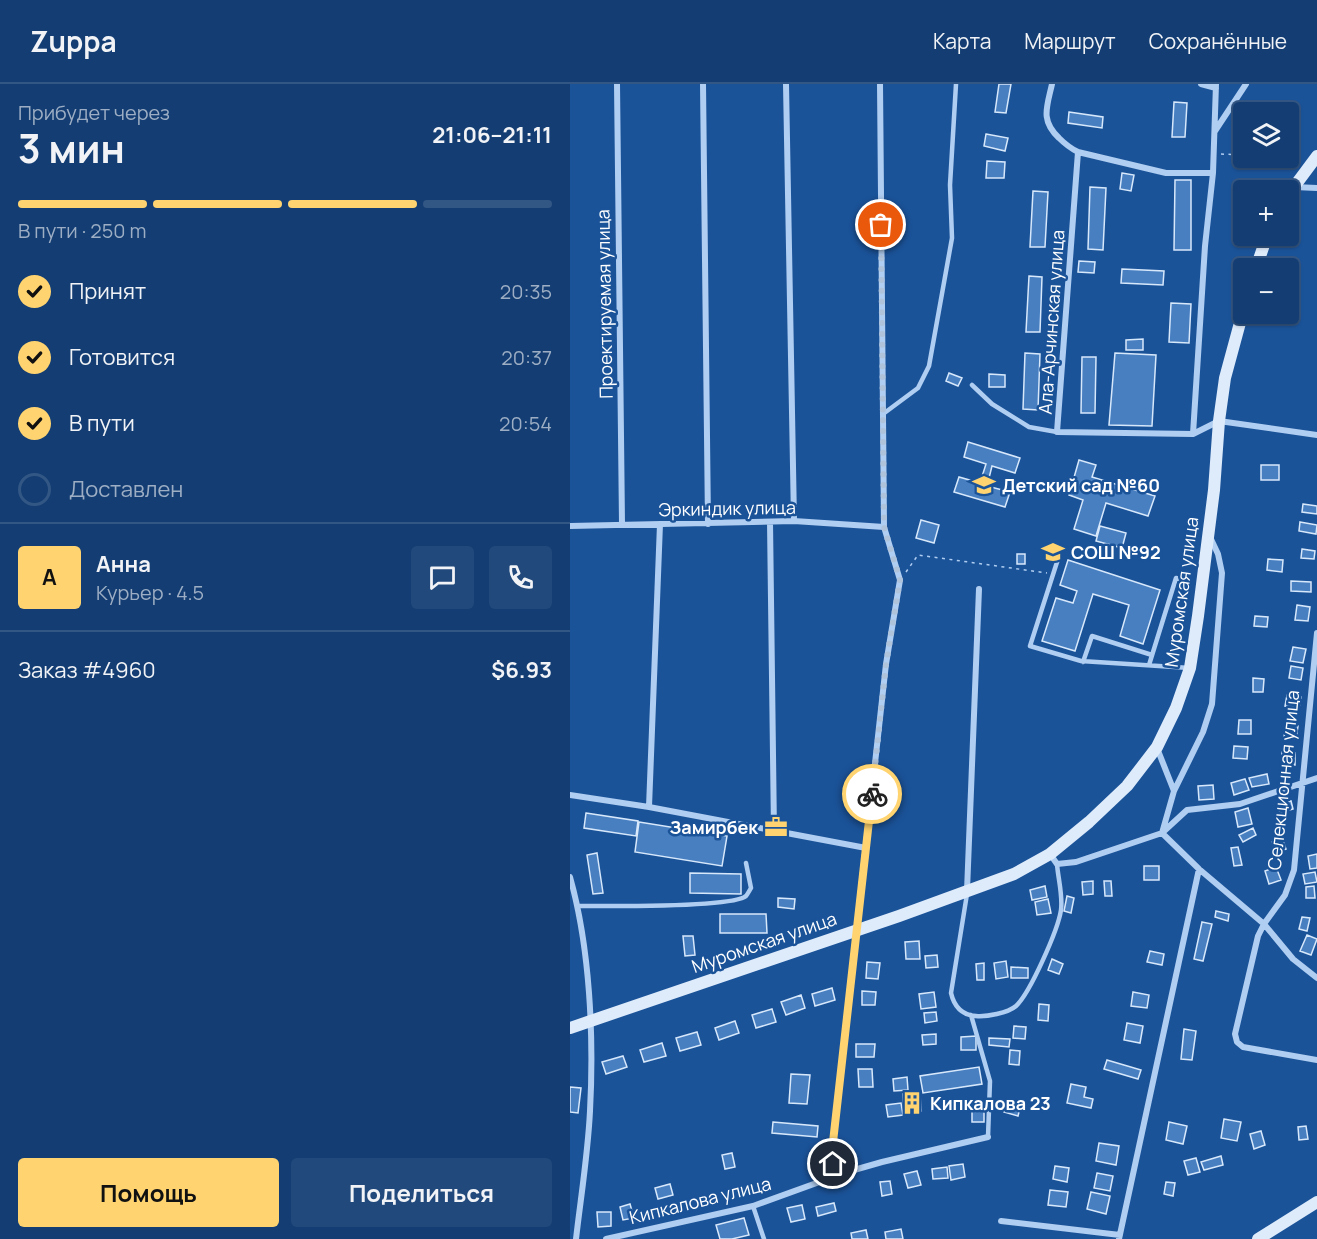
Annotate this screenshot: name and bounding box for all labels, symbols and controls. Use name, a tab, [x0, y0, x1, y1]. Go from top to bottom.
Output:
text: Zuppa	[30, 22, 117, 60]
text: Карта	[933, 27, 991, 55]
text: Маршрут	[1024, 27, 1116, 55]
text: Сохранённые	[1149, 27, 1287, 55]
text: Прибудет через	[18, 99, 170, 126]
map controls	[1233, 102, 1299, 324]
button: layers	[1233, 102, 1299, 168]
text: 21:06–21:11	[432, 120, 552, 150]
text: 3 мин	[18, 121, 125, 175]
button: +	[1233, 180, 1299, 246]
pin	[855, 199, 906, 250]
icon: bag	[864, 208, 897, 241]
street label: Проектируемая улица	[590, 209, 618, 399]
text: В пути · 250 m	[18, 217, 146, 244]
street label: Ала-Арчинская улица	[1033, 229, 1069, 415]
button: −	[1233, 258, 1299, 324]
icon: check	[18, 275, 51, 308]
text: Принят	[69, 276, 146, 306]
text: 20:35	[500, 278, 552, 305]
icon: check	[18, 341, 51, 374]
text: Готовится	[69, 342, 175, 372]
text: 20:37	[501, 344, 552, 371]
icon: check	[18, 407, 51, 440]
text: В пути	[69, 408, 135, 438]
text: 20:54	[499, 410, 552, 437]
school or university icon: Детский сад №60	[971, 472, 997, 498]
place label: Детский сад №60	[1002, 473, 1160, 497]
text: Доставлен	[69, 474, 183, 504]
street label: Эркиндик улица	[658, 495, 796, 521]
street label: Муромская улица	[1159, 515, 1203, 669]
school or university icon: СОШ №92	[1040, 539, 1066, 565]
place label: СОШ №92	[1071, 540, 1161, 564]
button: chat	[411, 546, 474, 609]
button: phone	[489, 546, 552, 609]
text: Анна	[96, 549, 151, 579]
text: А	[42, 562, 57, 592]
text: Курьер · 4.5	[96, 579, 204, 606]
text: Заказ #4960	[18, 655, 156, 685]
text: $6.93	[491, 655, 552, 685]
street label: Селекционная улица	[1262, 689, 1304, 871]
courier	[842, 764, 902, 824]
icon: bike	[856, 778, 889, 811]
office icon: Замирбек	[763, 814, 789, 840]
place label: Замирбек	[670, 815, 759, 839]
street label: Муромская улица	[688, 906, 840, 978]
building icon: Кипкалова 23	[899, 1090, 925, 1116]
place label: Кипкалова 23	[930, 1091, 1051, 1115]
pin	[807, 1138, 858, 1189]
icon: home	[816, 1147, 849, 1180]
button: Помощь	[18, 1158, 279, 1227]
button: Поделиться	[291, 1158, 552, 1227]
street label: Кипкалова улица	[627, 1171, 773, 1229]

